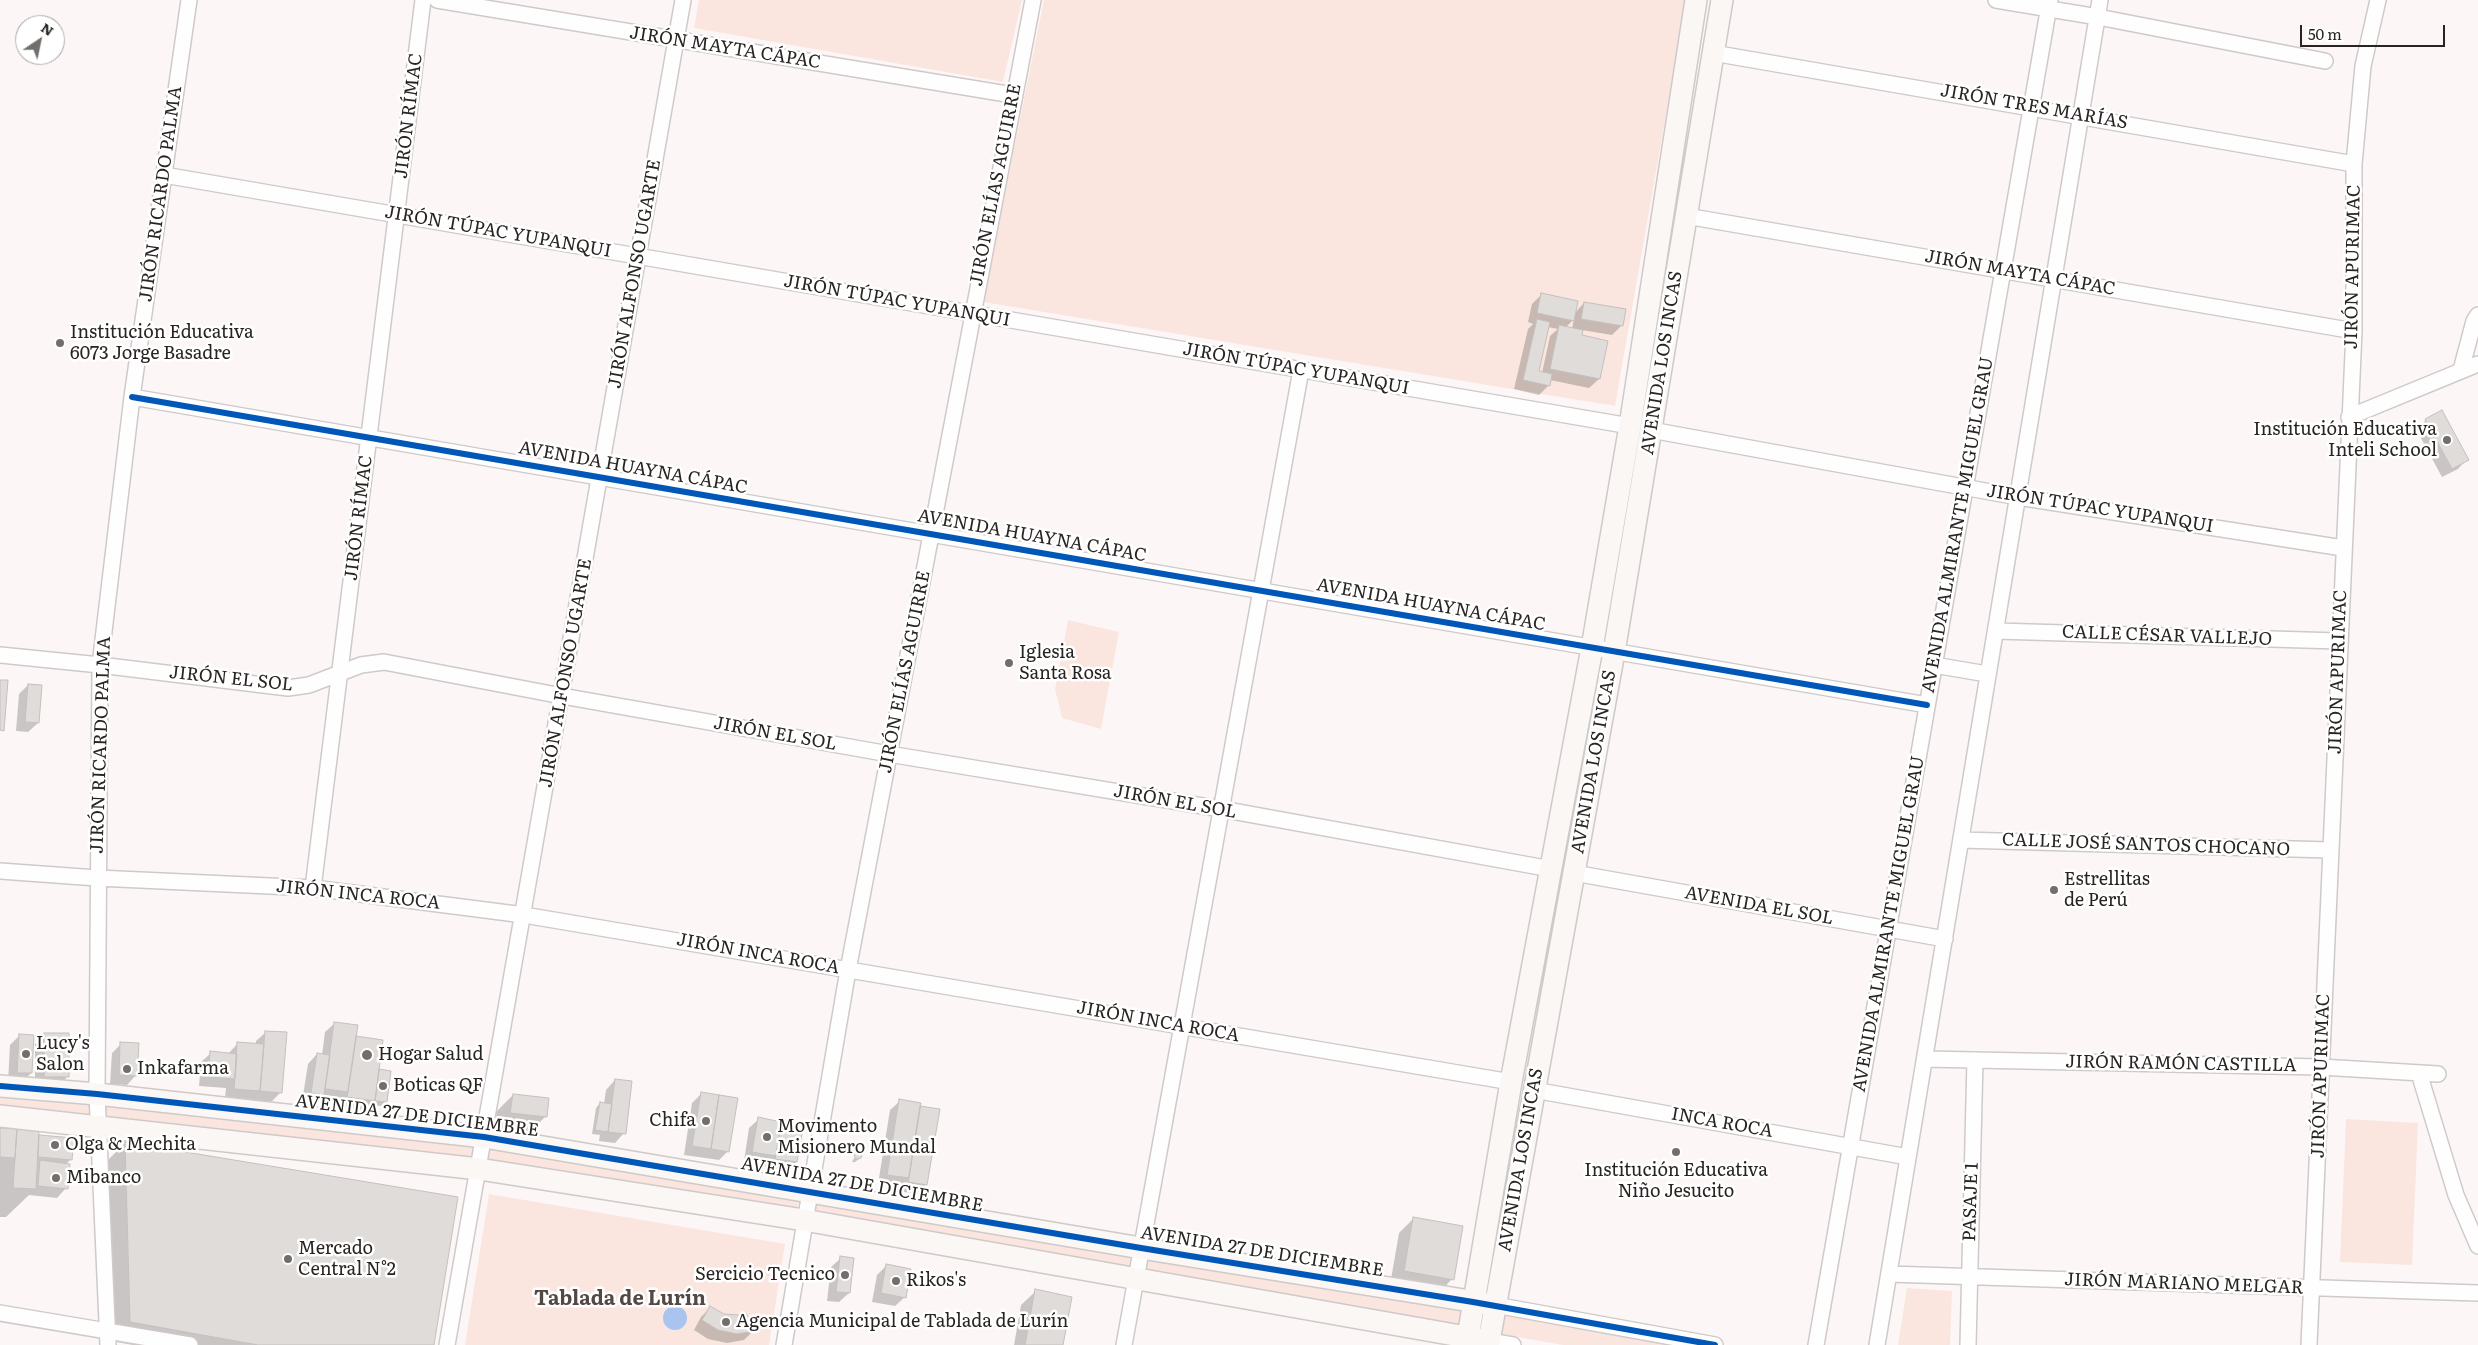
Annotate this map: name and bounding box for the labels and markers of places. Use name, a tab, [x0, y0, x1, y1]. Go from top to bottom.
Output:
place label: Institución Educativa 6073 Jorge Basadre	[70, 322, 254, 364]
marker: Institución Educativa 6073 Jorge Basadre	[54, 337, 66, 349]
place label: Institución Educativa Inteli School	[2253, 419, 2437, 462]
marker: Institución Educativa Inteli School	[2441, 434, 2453, 446]
place label: Iglesia Santa Rosa	[1019, 642, 1112, 684]
marker: Iglesia Santa Rosa	[1003, 657, 1015, 669]
place label: Estrellitas de Perú	[2064, 869, 2150, 912]
marker: Estrellitas de Perú	[2048, 884, 2060, 896]
place label: Lucy's Salon	[36, 1033, 90, 1076]
place label: Hogar Salud	[378, 1044, 483, 1066]
marker: Lucy's Salon	[20, 1048, 32, 1060]
marker: Hogar Salud	[360, 1048, 374, 1062]
place label: Inkafarma	[137, 1058, 229, 1080]
marker: Inkafarma	[121, 1063, 133, 1075]
place label: Boticas QF	[393, 1075, 483, 1097]
marker: Boticas QF	[377, 1080, 389, 1092]
place label: Chifa	[649, 1110, 696, 1132]
marker: Chifa	[700, 1115, 712, 1127]
place label: Movimento Misionero Mundal	[777, 1116, 936, 1158]
marker: Movimento Misionero Mundal	[761, 1131, 773, 1143]
place label: Olga & Mechita	[65, 1134, 196, 1156]
marker: Olga & Mechita	[49, 1139, 61, 1151]
marker: Institución Educativa Niño Jesucito	[1670, 1146, 1682, 1158]
place label: Institución Educativa Niño Jesucito	[1584, 1160, 1768, 1202]
place label: Mibanco	[66, 1167, 141, 1189]
marker: Mibanco	[50, 1172, 62, 1184]
place label: Mercado Central N°2	[298, 1238, 396, 1280]
marker: Mercado Central N°2	[282, 1253, 294, 1265]
place label: Sercicio Tecnico	[695, 1264, 835, 1286]
marker: Sercicio Tecnico	[839, 1269, 851, 1281]
place label: Rikos's	[906, 1270, 966, 1292]
marker: Rikos's	[890, 1275, 902, 1287]
place label: Agencia Municipal de Tablada de Lurín	[736, 1311, 1068, 1333]
marker: Agencia Municipal de Tablada de Lurín	[720, 1316, 732, 1328]

